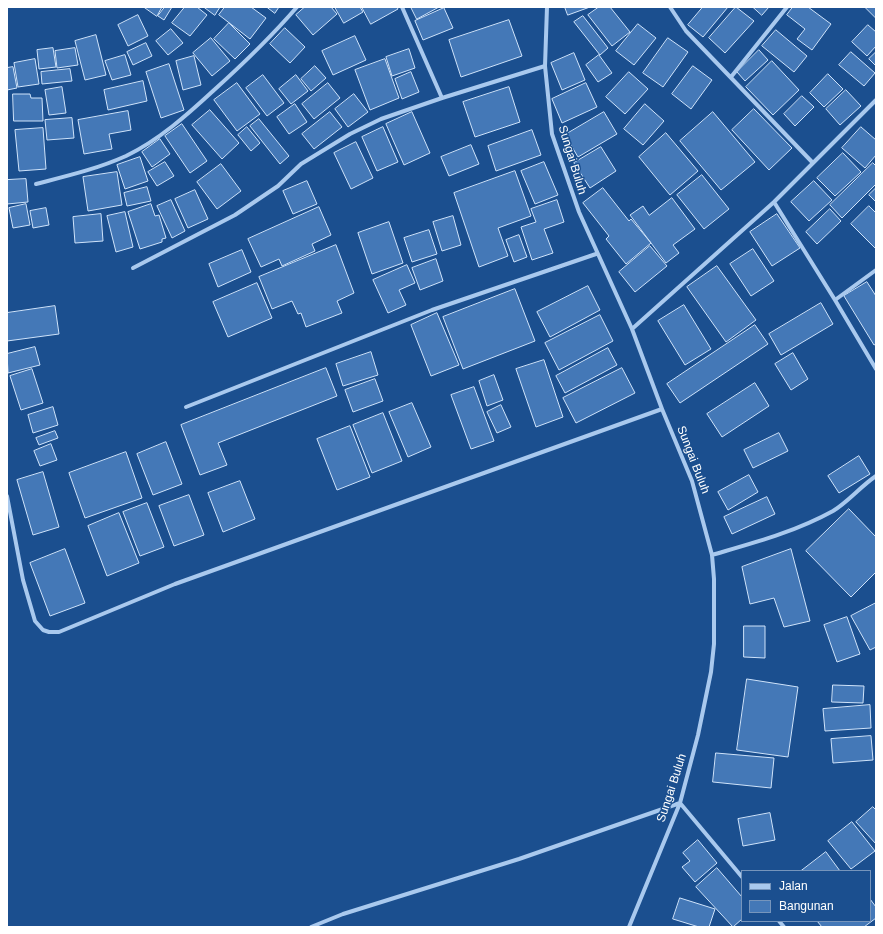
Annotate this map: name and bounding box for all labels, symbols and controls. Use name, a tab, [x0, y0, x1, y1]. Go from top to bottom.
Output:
street label: Sungai Buluh	[555, 124, 589, 196]
street label: Sungai Buluh	[673, 424, 713, 496]
street label: Sungai Buluh	[654, 752, 690, 824]
legend	[741, 870, 871, 922]
text: Jalan	[779, 879, 808, 893]
text: Bangunan	[779, 899, 834, 913]

